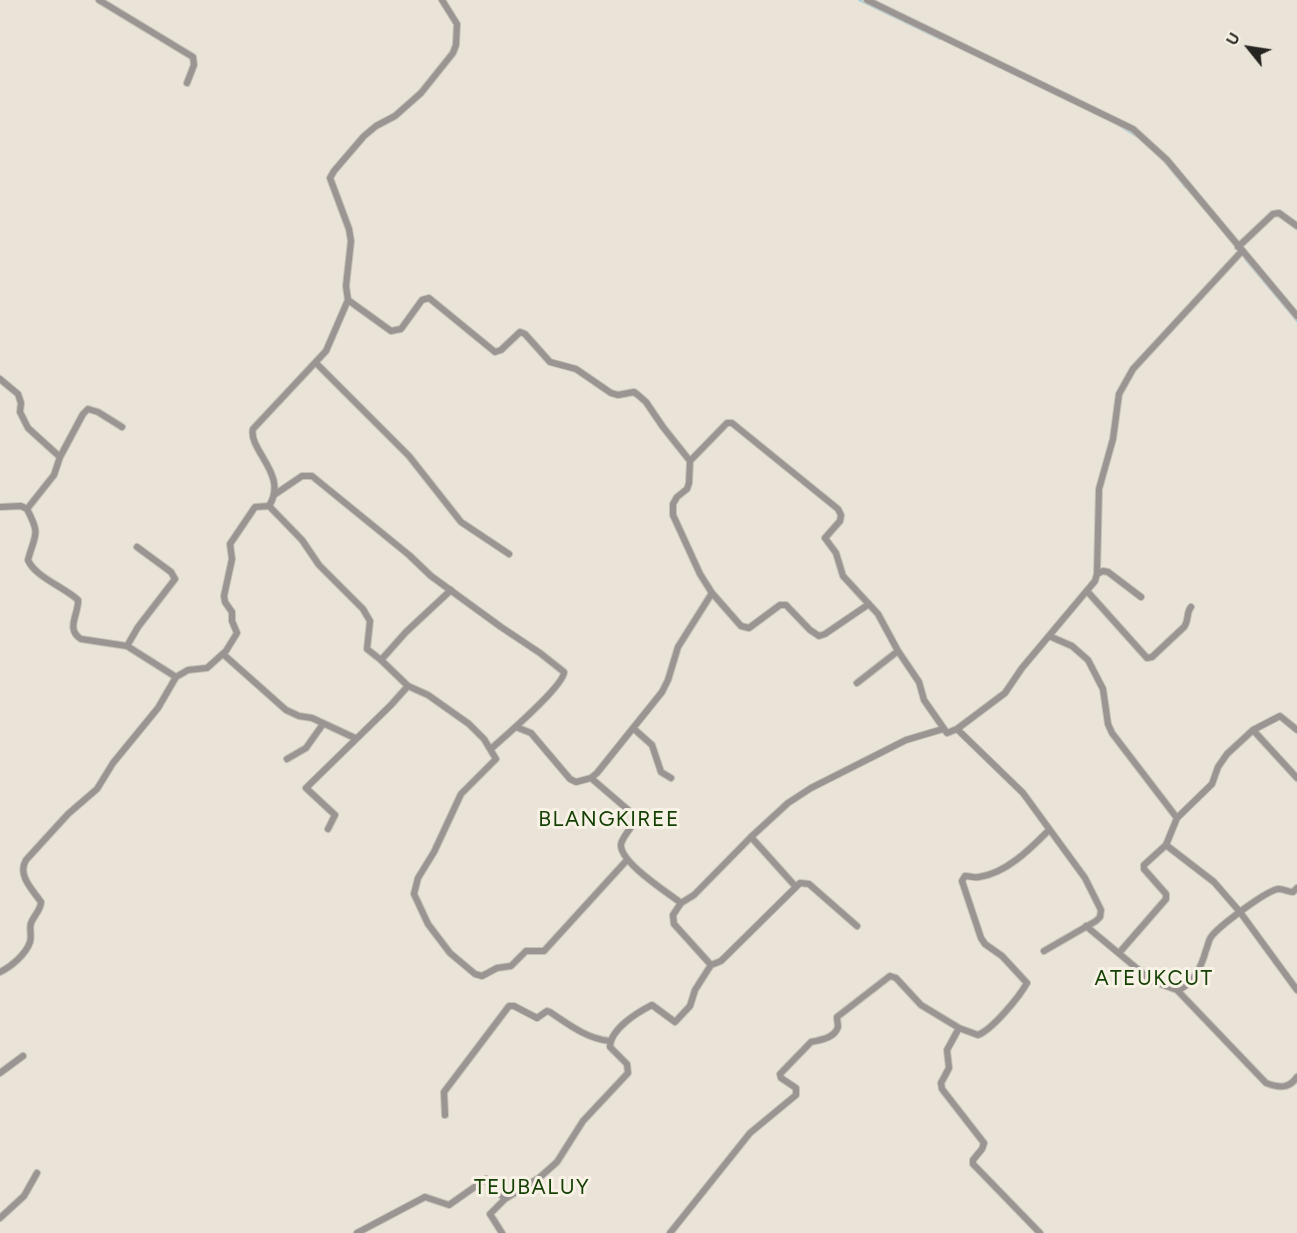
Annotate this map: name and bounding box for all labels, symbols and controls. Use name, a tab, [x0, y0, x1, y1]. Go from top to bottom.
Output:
north arrow	[1219, 18, 1279, 78]
text: U	[1222, 29, 1244, 48]
district label: BLANGKIREE	[538, 807, 680, 833]
district label: ATEUKCUT	[1094, 966, 1214, 992]
district label: TEUBALUY	[474, 1175, 590, 1201]

